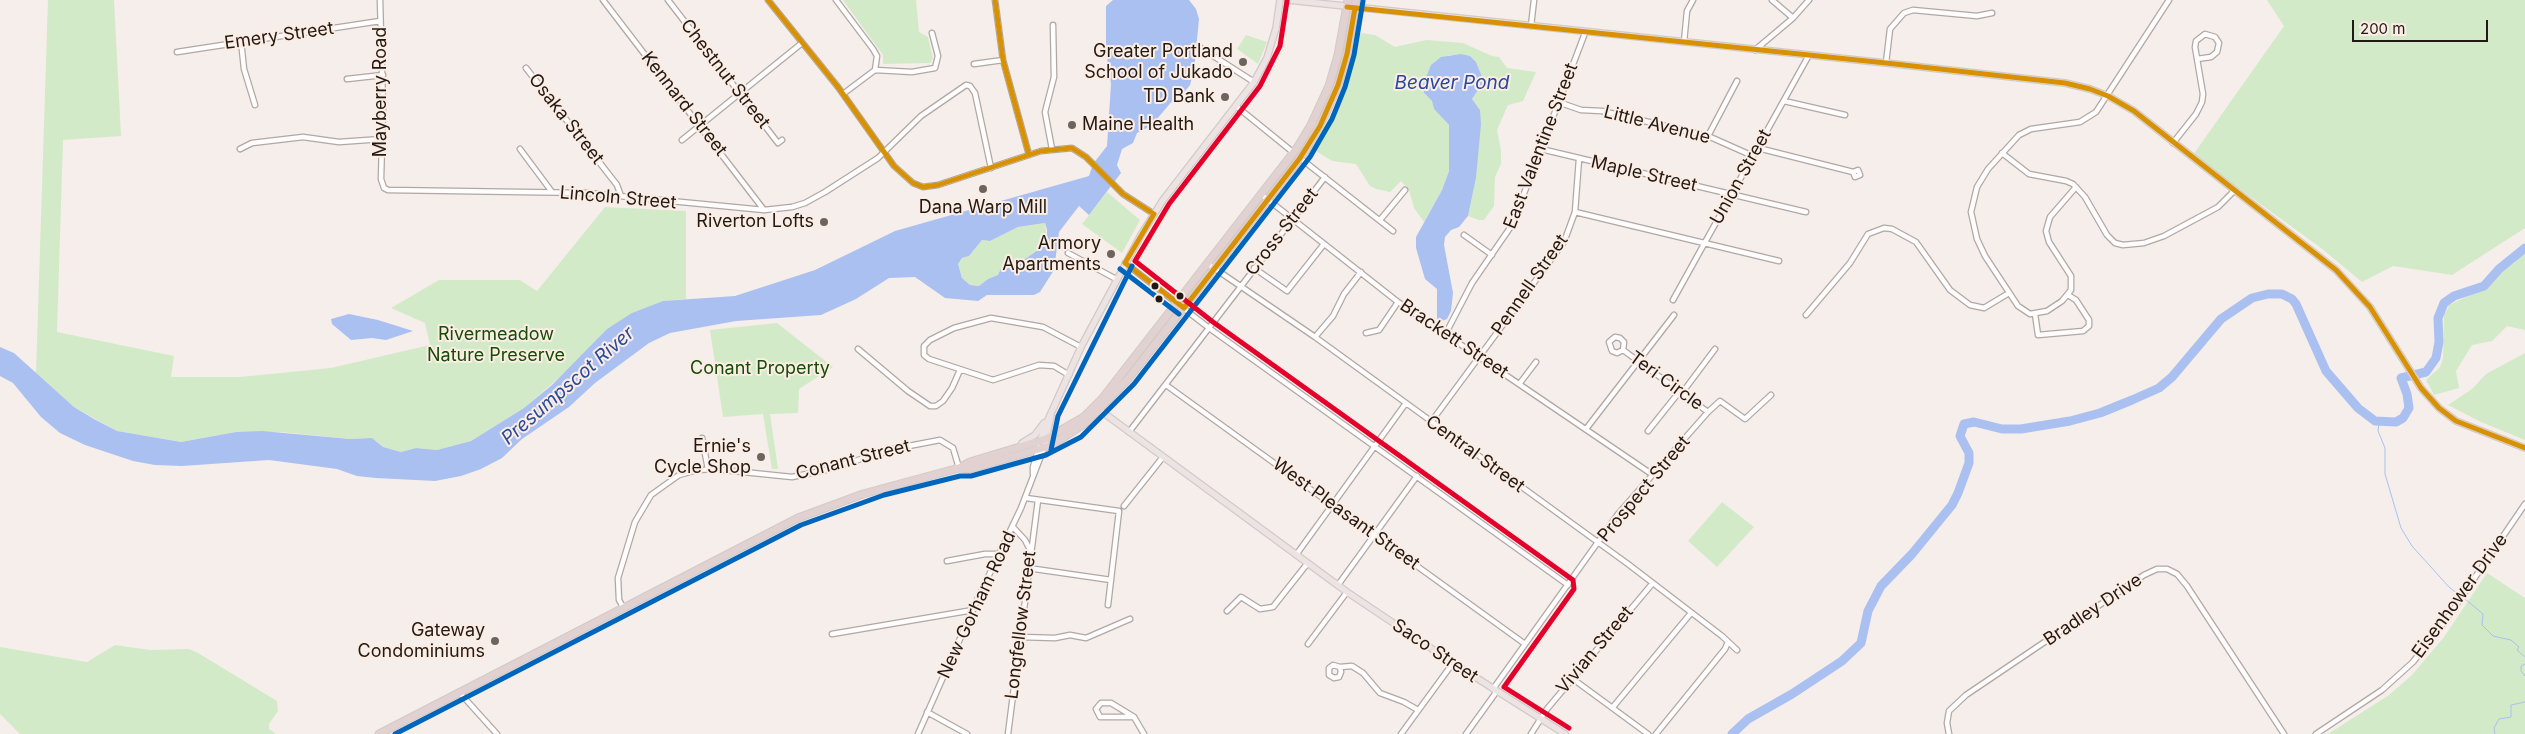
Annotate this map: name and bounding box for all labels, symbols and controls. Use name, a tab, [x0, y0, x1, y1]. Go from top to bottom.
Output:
scale bar	[2355, 10, 2491, 42]
street label: Chestnut Street	[676, 15, 774, 133]
street label: Emery Street	[223, 18, 335, 54]
text: 200 m	[2360, 19, 2405, 38]
street label: Mayberry Road	[370, 27, 392, 157]
place label: Greater Portland School of Jukado	[1084, 41, 1233, 84]
street label: Kennard Street	[637, 47, 731, 161]
marker: Greater Portland School of Jukado	[1237, 56, 1249, 68]
street label: East Valentine Street	[1499, 60, 1583, 232]
street label: Osaka Street	[524, 69, 608, 169]
water label: Beaver Pond	[1395, 72, 1509, 94]
place label: TD Bank	[1143, 86, 1215, 108]
marker: TD Bank	[1219, 91, 1231, 103]
street label: Little Avenue	[1601, 101, 1713, 149]
place label: Maine Health	[1082, 114, 1194, 136]
marker: Maine Health	[1066, 119, 1078, 131]
street label: Union Street	[1706, 126, 1776, 228]
street label: Maple Street	[1589, 151, 1699, 197]
street label: Lincoln Street	[559, 182, 677, 214]
marker: Dana Warp Mill	[977, 183, 989, 195]
street label: Cross Street	[1241, 184, 1323, 280]
place label: Dana Warp Mill	[919, 197, 1047, 219]
place label: Riverton Lofts	[696, 211, 814, 233]
marker: Riverton Lofts	[818, 216, 830, 228]
street label: Pennell Street	[1487, 230, 1573, 340]
place label: Armory Apartments	[1002, 233, 1101, 276]
marker: Armory Apartments	[1105, 248, 1117, 260]
unlabelled marker	[1150, 281, 1160, 291]
unlabelled marker	[1175, 291, 1185, 301]
unlabelled marker	[1154, 294, 1164, 304]
street label: Brackett Street	[1396, 295, 1512, 383]
water label: Presumpscot River	[497, 322, 639, 450]
park label: Rivermeadow Nature Preserve	[427, 324, 565, 366]
street label: Teri Circle	[1625, 347, 1707, 415]
park label: Conant Property	[690, 358, 830, 380]
street label: Central Street	[1421, 411, 1529, 497]
street label: Prospect Street	[1593, 432, 1695, 546]
street label: Conant Street	[794, 435, 912, 485]
place label: Ernie's Cycle Shop	[654, 436, 751, 478]
marker: Ernie's Cycle Shop	[755, 451, 767, 463]
street label: West Pleasant Street	[1268, 453, 1424, 575]
street label: New Gorham Road	[933, 528, 1021, 682]
street label: Eisenhower Drive	[2408, 530, 2512, 662]
street label: Longfellow Street	[1001, 550, 1041, 700]
street label: Bradley Drive	[2040, 569, 2146, 651]
street label: Vivian Street	[1552, 602, 1638, 698]
street label: Saco Street	[1388, 614, 1482, 688]
place label: Gateway Condominiums	[358, 620, 485, 662]
marker: Gateway Condominiums	[489, 635, 501, 647]

